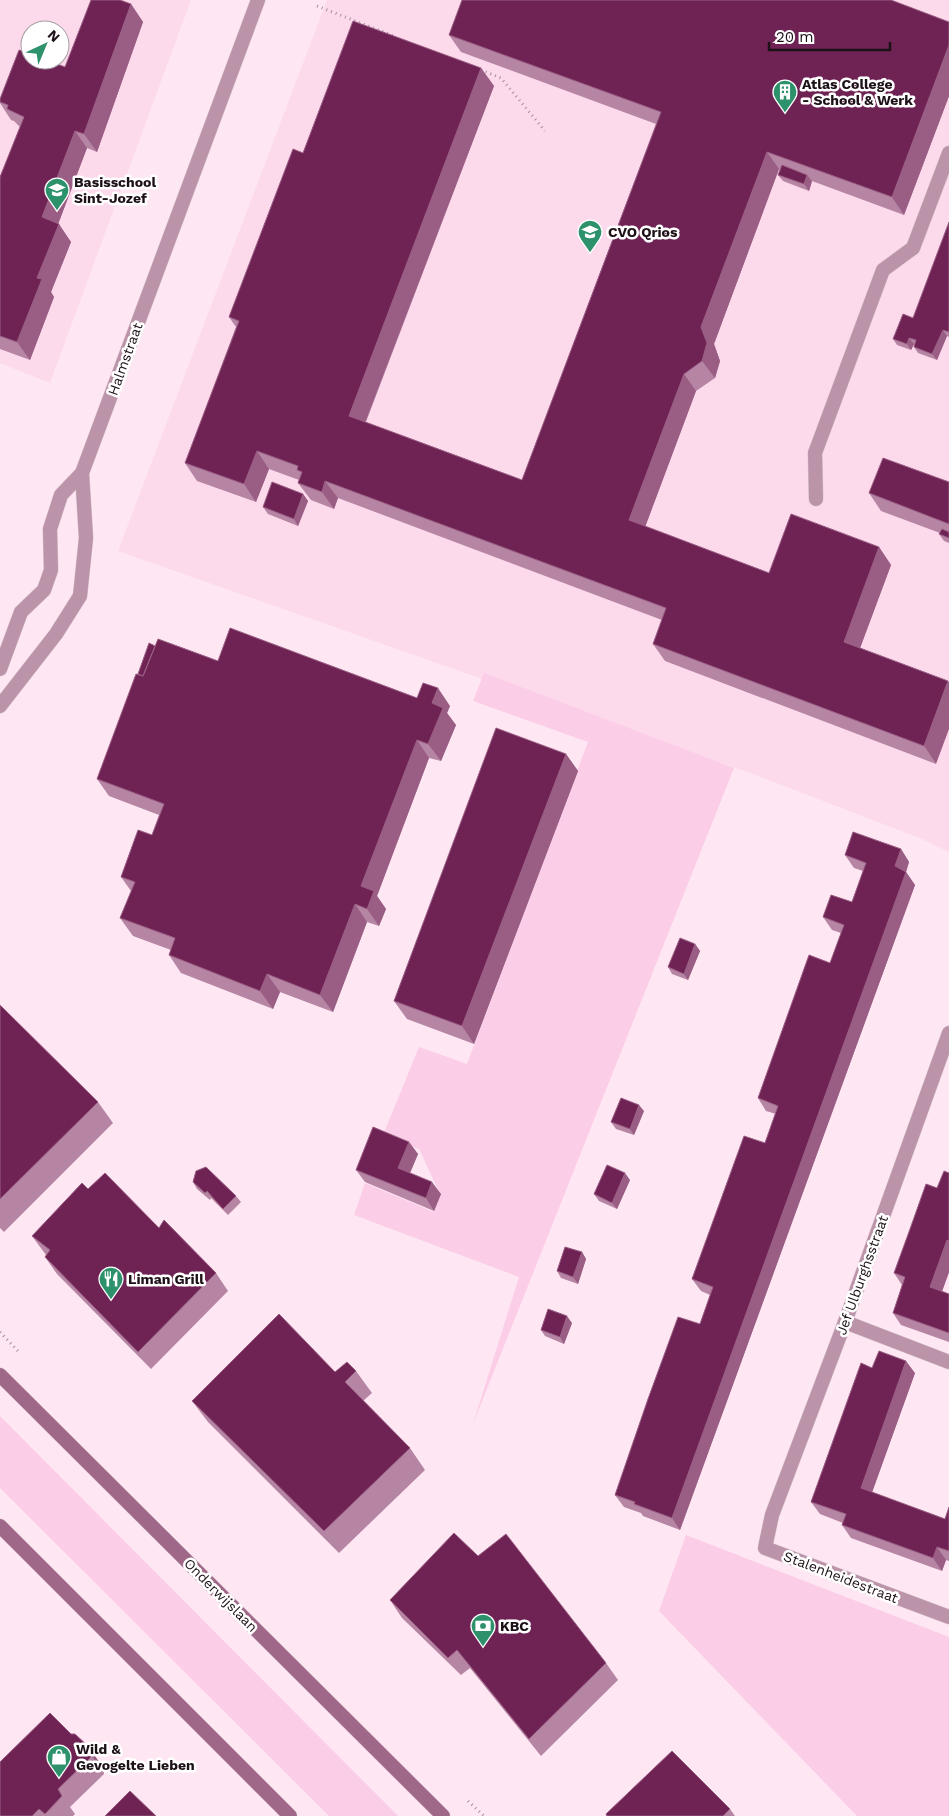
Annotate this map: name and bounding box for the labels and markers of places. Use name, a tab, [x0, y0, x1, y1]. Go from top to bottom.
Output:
place label: Atlas College - School & Werk	[802, 76, 913, 108]
building icon: Atlas College - School & Werk	[772, 79, 798, 113]
place label: Basisschool Sint-Jozef	[74, 174, 156, 206]
school or university icon: Basisschool Sint-Jozef	[44, 177, 70, 211]
school or university icon: CVO Qrios	[577, 219, 603, 253]
place label: CVO Qrios	[608, 224, 678, 240]
restaurant icon: Liman Grill	[98, 1266, 124, 1300]
place label: Liman Grill	[128, 1271, 204, 1287]
bank icon: KBC	[470, 1613, 496, 1647]
place label: KBC	[500, 1618, 529, 1634]
place label: Wild & Gevogelte Lieben	[76, 1741, 195, 1773]
shop icon: Wild & Gevogelte Lieben	[46, 1744, 72, 1778]

